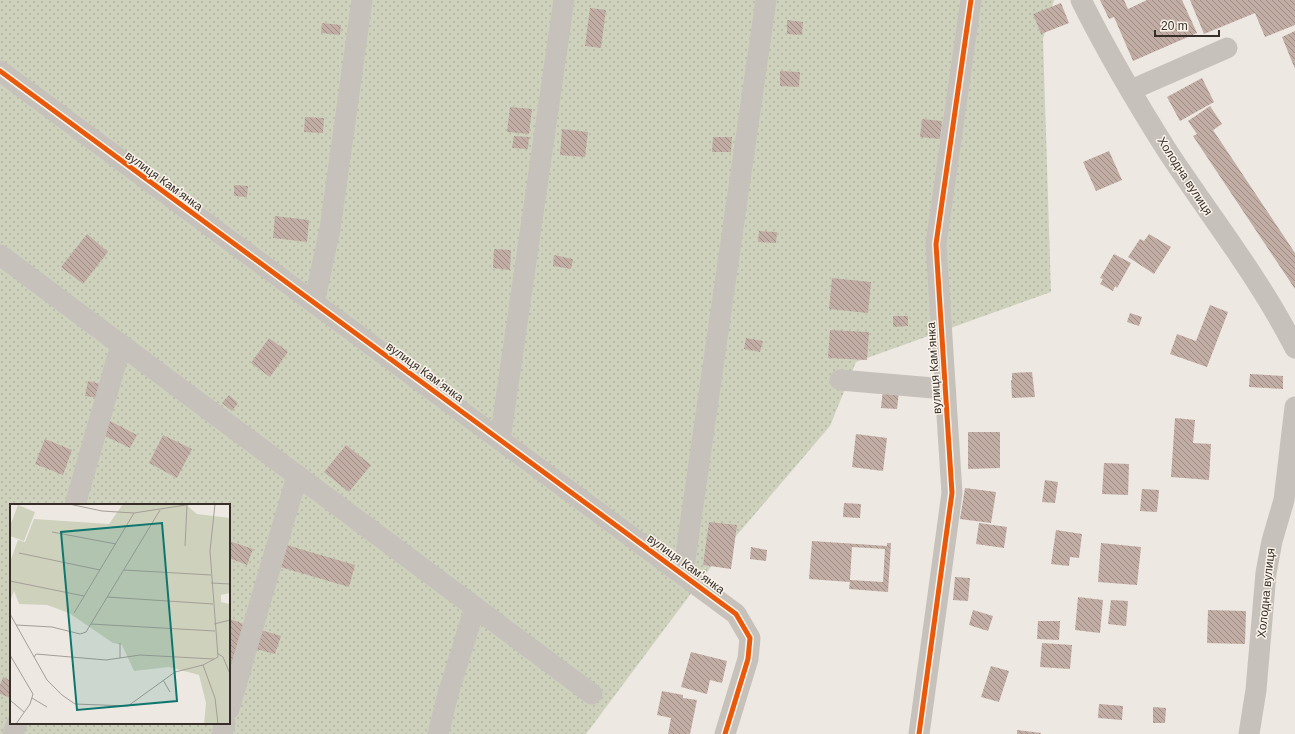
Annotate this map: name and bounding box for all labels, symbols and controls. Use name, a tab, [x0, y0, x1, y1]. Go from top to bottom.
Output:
scale bar	[1155, 12, 1219, 38]
text: 20 m	[1161, 19, 1188, 33]
street label: Холодна вулиця	[1155, 134, 1215, 218]
street label: вулиця Камʼянка	[123, 148, 206, 214]
street label: вулиця Камʼянка	[924, 321, 944, 414]
street label: вулиця Камʼянка	[384, 339, 467, 405]
inset map	[10, 504, 230, 724]
street label: вулиця Камʼянка	[645, 531, 728, 597]
street label: Холодна вулиця	[1254, 547, 1278, 639]

